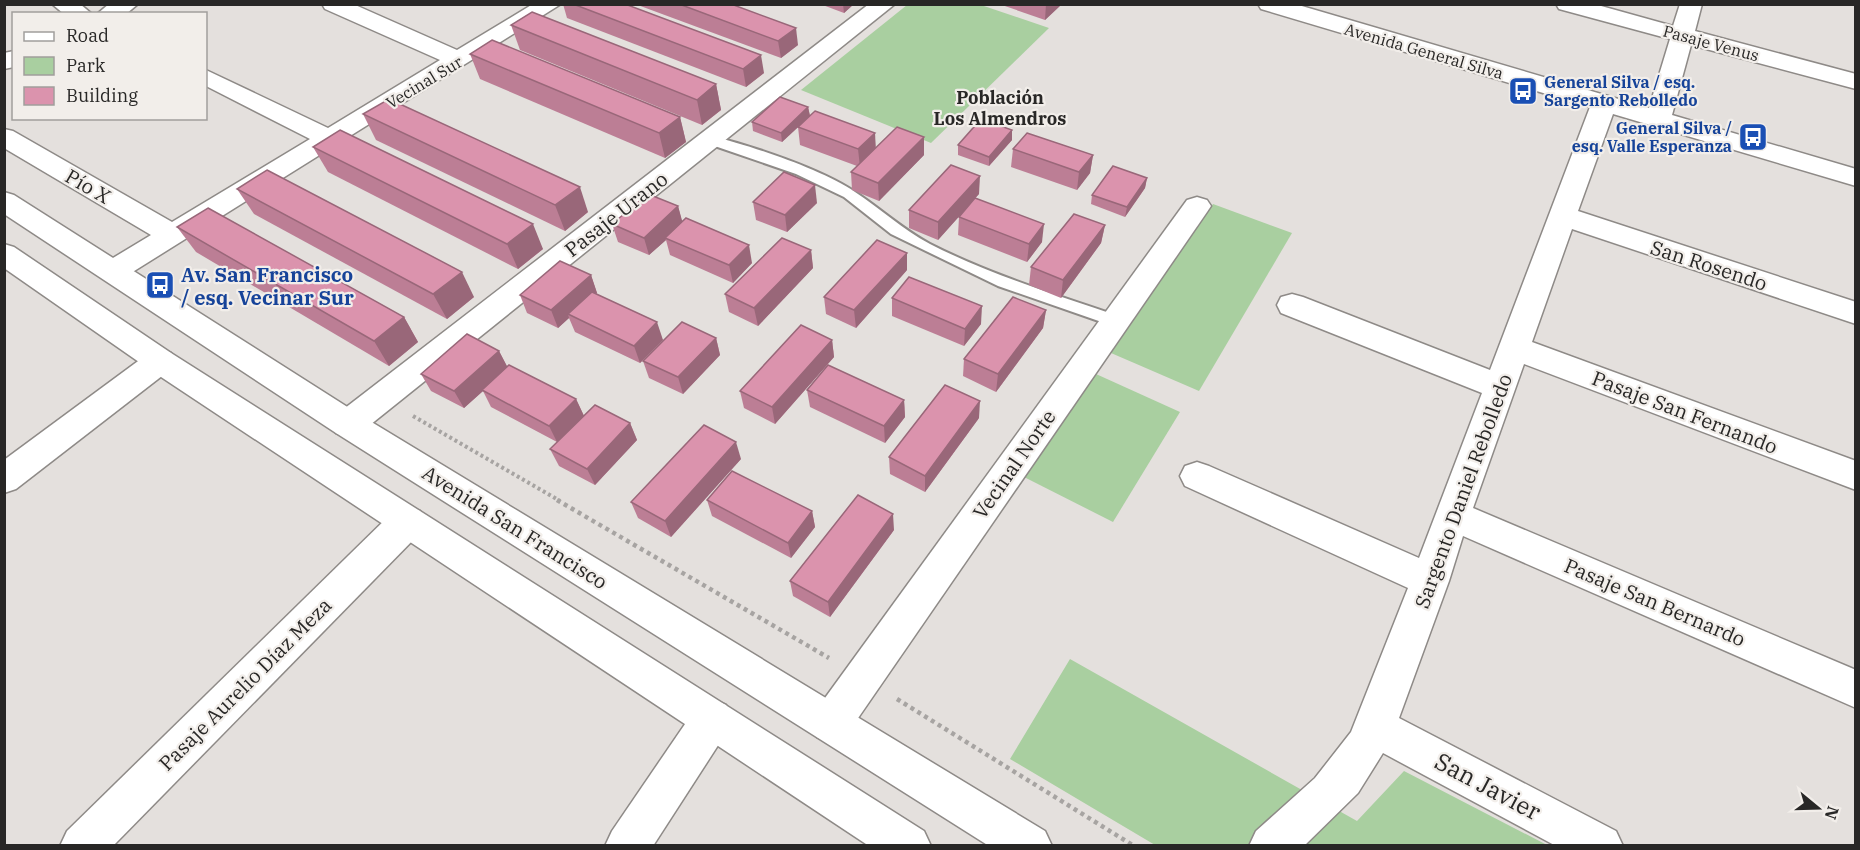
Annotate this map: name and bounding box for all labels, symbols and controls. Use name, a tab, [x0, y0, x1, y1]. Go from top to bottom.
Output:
legend	[12, 12, 207, 120]
street label: Avenida General Silva	[1342, 19, 1506, 83]
street label: Pasaje Venus	[1661, 21, 1761, 65]
text: Road	[66, 24, 109, 47]
street label: Vecinal Sur	[382, 51, 466, 113]
text: Park	[66, 54, 106, 77]
place label: General Silva / esq. Sargento Rebolledo	[1544, 72, 1697, 110]
bus stop icon: General Silva / esq. Sargento Rebolledo	[1507, 75, 1539, 107]
text: Building	[66, 84, 138, 107]
district label: Población Los Almendros	[934, 86, 1066, 130]
place label: General Silva / esq. Valle Esperanza	[1572, 118, 1732, 156]
bus stop icon: General Silva / esq. Valle Esperanza	[1737, 121, 1769, 153]
street label: Pío X	[60, 162, 116, 210]
street label: Pasaje Urano	[559, 165, 673, 263]
street label: San Rosendo	[1647, 233, 1771, 297]
place label: Av. San Francisco / esq. Vecinar Sur	[181, 261, 354, 311]
bus stop icon: Av. San Francisco / esq. Vecinar Sur	[144, 269, 176, 301]
street label: Pasaje San Fernando	[1588, 364, 1782, 460]
street label: Sargento Daniel Rebolledo	[1408, 370, 1518, 612]
street label: Vecinal Norte	[966, 404, 1062, 524]
street label: Avenida San Francisco	[417, 459, 613, 595]
street label: Pasaje San Bernardo	[1560, 552, 1750, 652]
street label: Pasaje Aurelio Díaz Meza	[153, 592, 337, 776]
street label: San Javier	[1429, 745, 1547, 827]
north arrow	[1788, 778, 1848, 838]
text: N	[1821, 804, 1844, 822]

